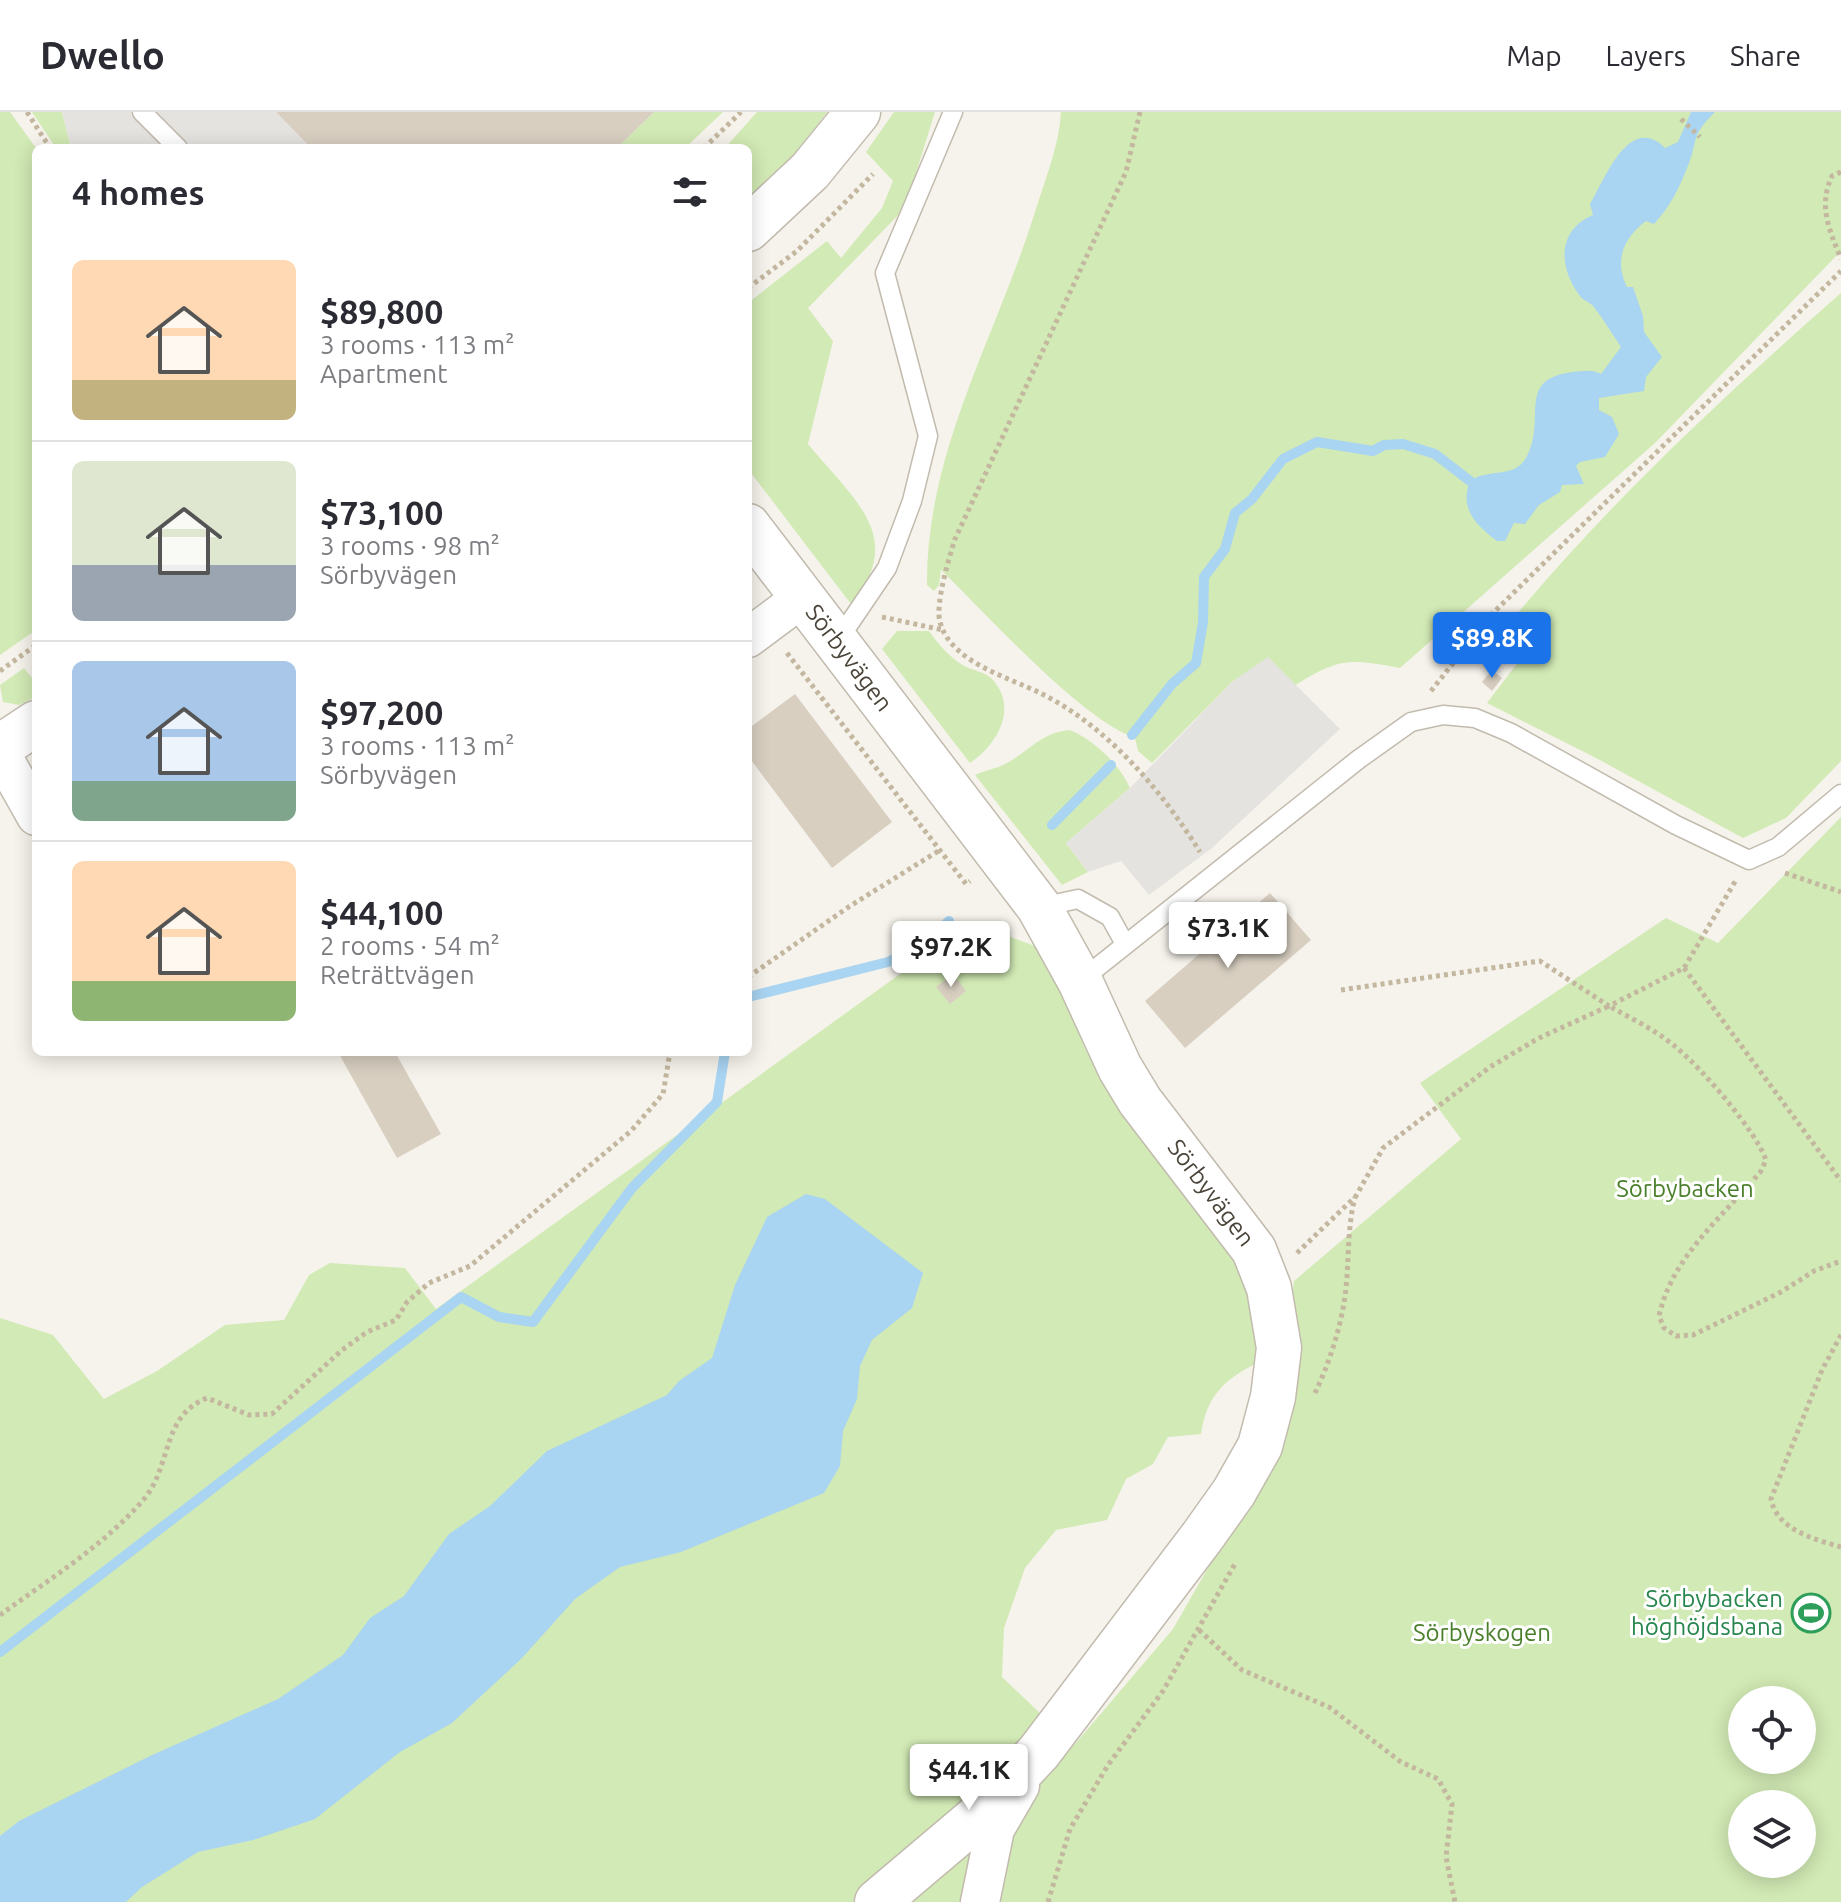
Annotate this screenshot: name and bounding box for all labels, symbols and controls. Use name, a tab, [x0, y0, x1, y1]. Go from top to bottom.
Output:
text: Dwello	[40, 34, 165, 76]
text: Map	[1506, 40, 1562, 71]
text: Layers	[1606, 40, 1686, 71]
text: Share	[1730, 40, 1801, 71]
icon: filters	[668, 170, 712, 214]
text: 4 homes	[72, 173, 205, 211]
icon: home	[136, 292, 232, 388]
text: $89,800	[320, 292, 443, 330]
text: 3 rooms · 113 m²	[320, 330, 515, 359]
text: Apartment	[320, 359, 447, 388]
icon: home	[136, 493, 232, 589]
text: $73,100	[320, 493, 443, 531]
text: 3 rooms · 98 m²	[320, 531, 500, 560]
text: Sörbyvägen	[320, 560, 457, 589]
street label: Sörbyvägen	[801, 599, 898, 716]
pin: $89.8K	[1427, 612, 1557, 680]
text: $89.8K	[1451, 623, 1533, 652]
icon: home	[136, 693, 232, 789]
text: $97,200	[320, 693, 443, 731]
text: 3 rooms · 113 m²	[320, 731, 515, 760]
text: Sörbyvägen	[320, 760, 457, 789]
icon: home	[136, 893, 232, 989]
text: $44,100	[320, 893, 443, 931]
pin: $73.1K	[1163, 902, 1293, 970]
text: $73.1K	[1187, 913, 1269, 942]
pin: $97.2K	[886, 921, 1016, 989]
text: 2 rooms · 54 m²	[320, 931, 500, 960]
text: $97.2K	[910, 932, 992, 961]
text: Reträttvägen	[320, 960, 475, 989]
street label: Sörbyvägen	[1163, 1134, 1260, 1251]
park label: Sörbybacken	[1616, 1175, 1754, 1202]
place label: Sörbybacken höghöjdsbana	[1631, 1585, 1783, 1640]
sports icon: Sörbybacken höghöjdsbana	[1790, 1592, 1832, 1634]
park label: Sörbyskogen	[1413, 1619, 1551, 1646]
map controls	[1728, 1686, 1816, 1878]
button: locate	[1728, 1686, 1816, 1774]
pin: $44.1K	[904, 1744, 1034, 1812]
text: $44.1K	[928, 1755, 1010, 1784]
button: layers	[1728, 1790, 1816, 1878]

